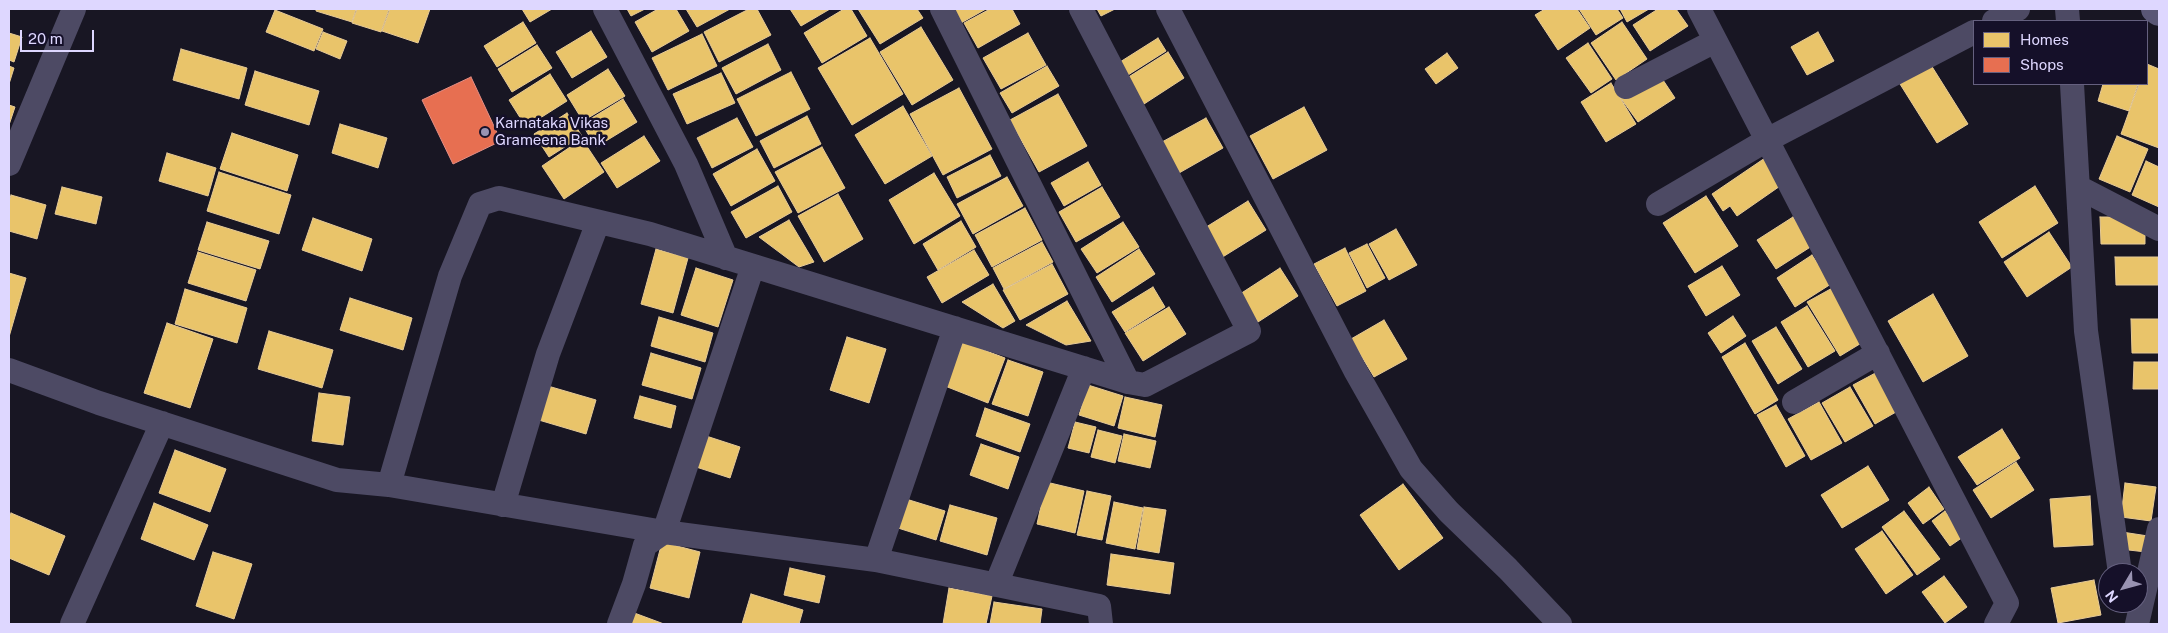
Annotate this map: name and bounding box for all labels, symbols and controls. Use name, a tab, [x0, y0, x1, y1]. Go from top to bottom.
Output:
scale bar	[22, 20, 96, 52]
legend	[1973, 20, 2148, 85]
text: 20 m	[28, 30, 63, 47]
text: Homes	[2020, 31, 2069, 48]
text: Shops	[2020, 56, 2064, 73]
place label: Karnataka Vikas Grameena Bank	[495, 114, 608, 149]
marker: Karnataka Vikas Grameena Bank	[479, 126, 491, 138]
north arrow	[2098, 563, 2148, 613]
text: N	[2102, 587, 2122, 606]

